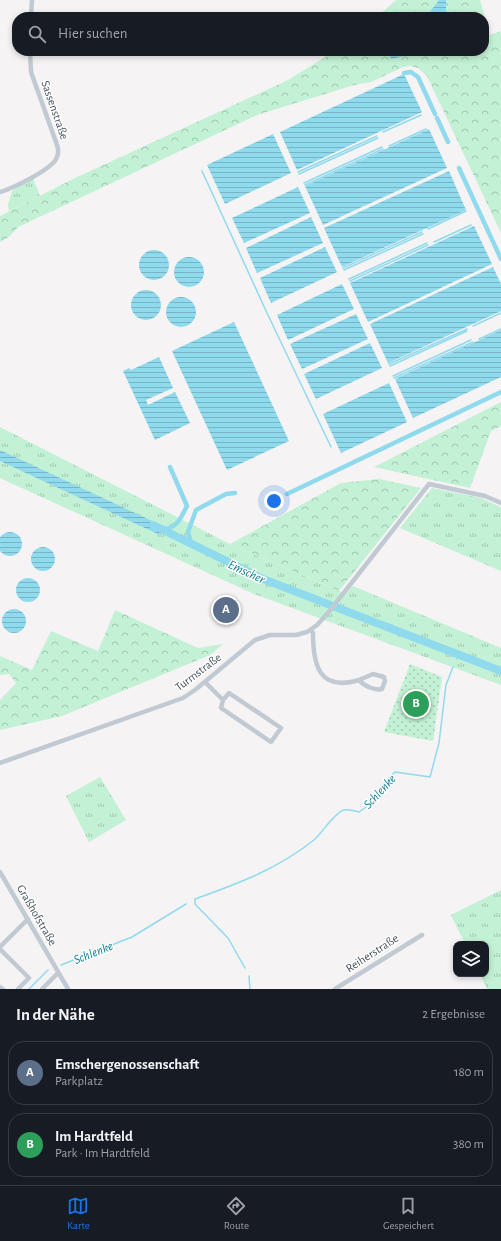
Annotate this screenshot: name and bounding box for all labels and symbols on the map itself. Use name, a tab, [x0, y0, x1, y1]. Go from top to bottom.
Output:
street label: Sassenstraße	[39, 79, 71, 141]
your location	[264, 491, 284, 511]
water label: Emscher	[226, 558, 267, 587]
pin: A	[213, 595, 239, 625]
street label: Turmstraße	[173, 651, 223, 693]
pin: B	[403, 689, 429, 719]
water label: Schlenke	[361, 773, 399, 811]
street label: Graßhofstraße	[15, 882, 59, 948]
street label: Reiherstraße	[344, 932, 400, 974]
water label: Schlenke	[72, 940, 115, 967]

